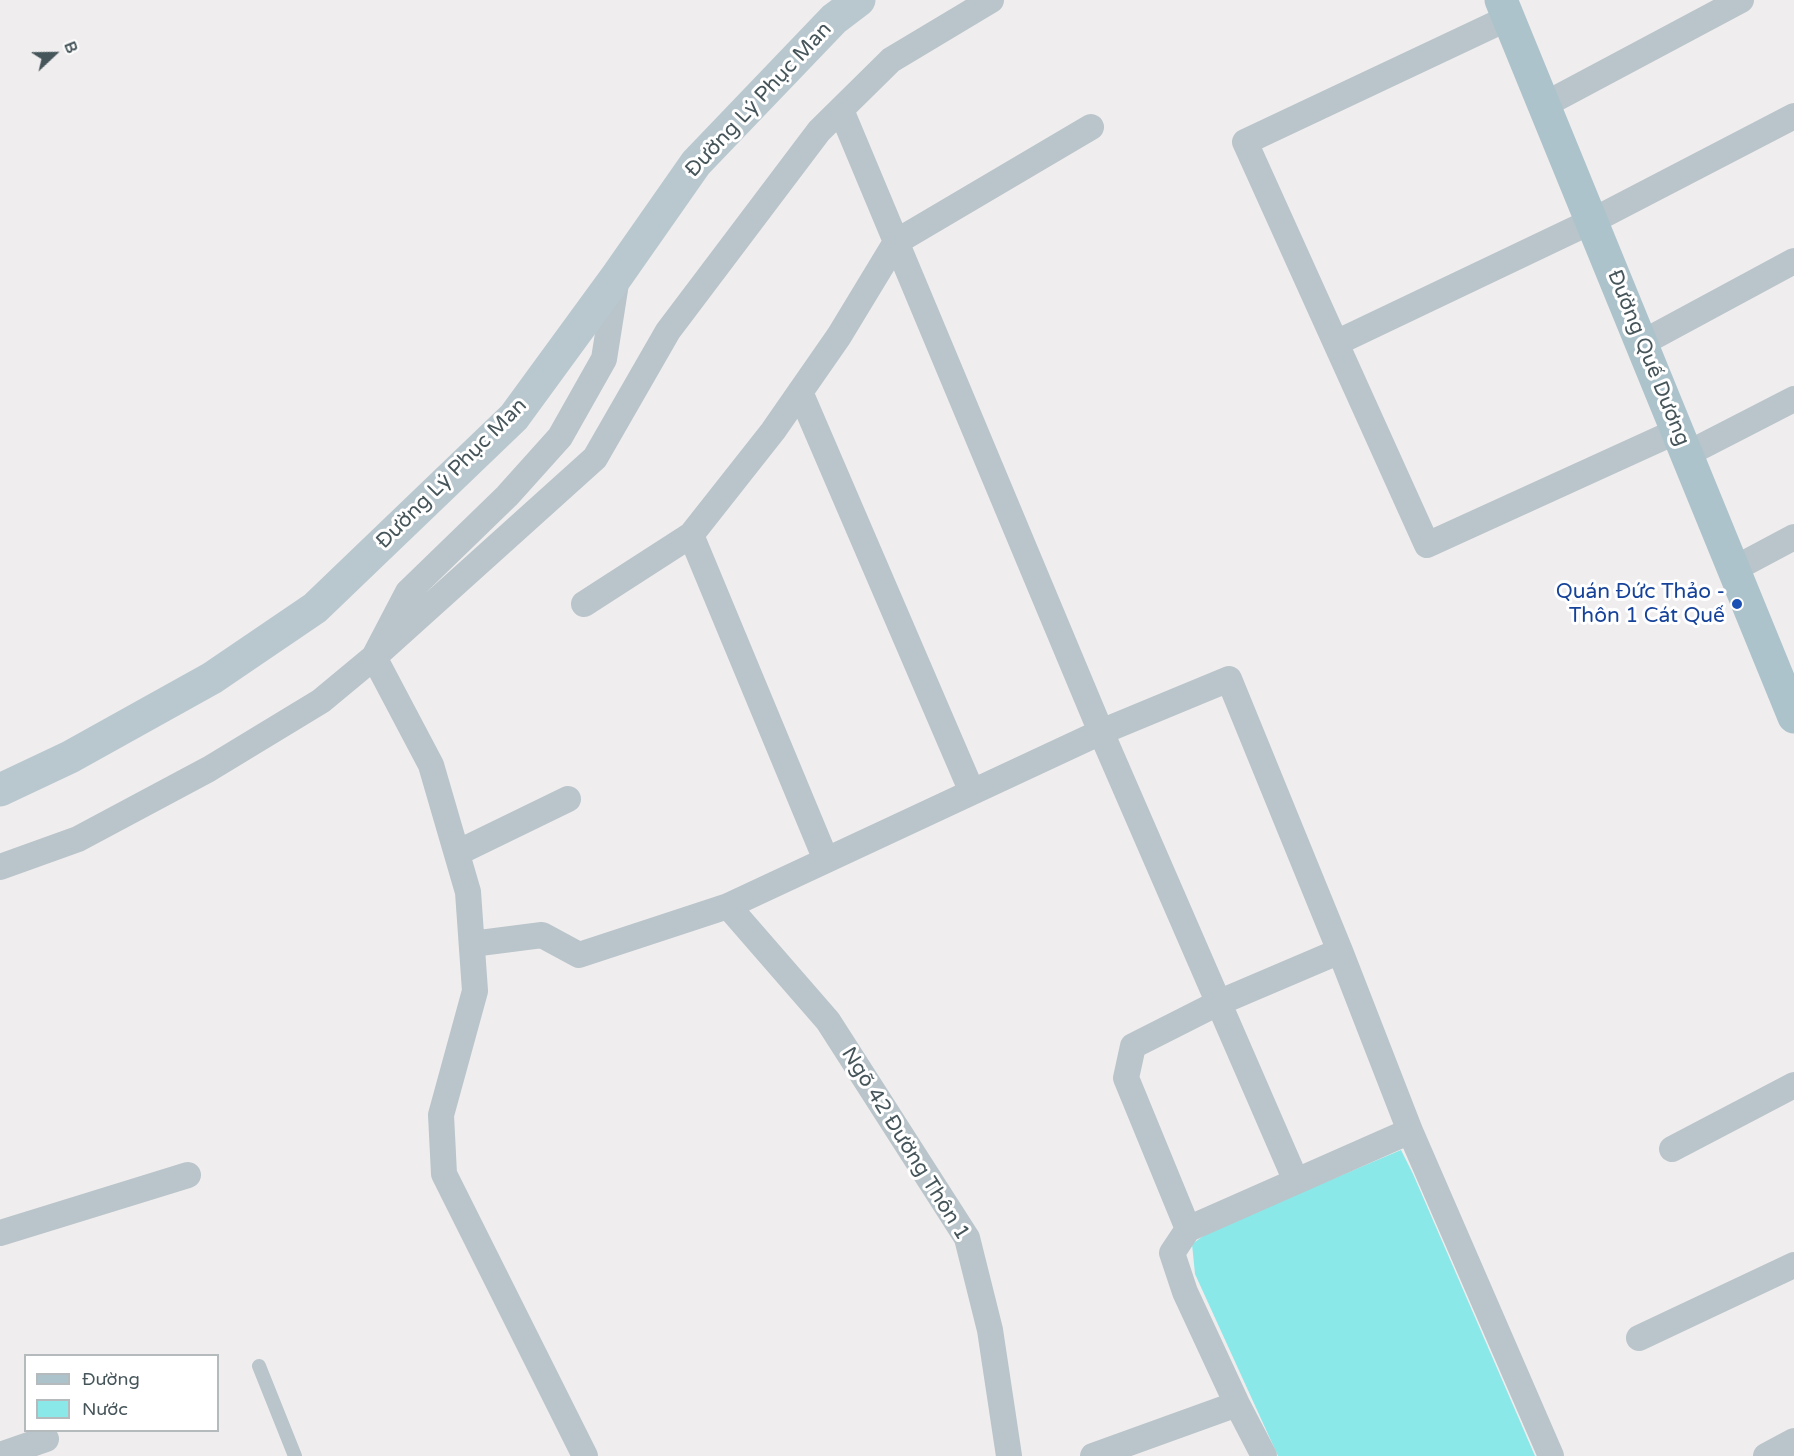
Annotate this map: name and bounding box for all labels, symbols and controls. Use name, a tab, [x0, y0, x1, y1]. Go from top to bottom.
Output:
street label: Đường Lý Phục Man	[681, 17, 837, 183]
north arrow	[24, 24, 84, 84]
text: B	[59, 38, 82, 56]
street label: Đường Quế Dương	[1601, 266, 1695, 450]
street label: Đường Lý Phục Man	[371, 393, 533, 555]
place label: Quán Đức Thảo - Thôn 1 Cát Quế	[1556, 579, 1725, 629]
marker: Quán Đức Thảo - Thôn 1 Cát Quế	[1730, 597, 1744, 611]
street label: Ngõ 42 Đường Thôn 1	[835, 1043, 975, 1245]
legend	[24, 1354, 219, 1432]
text: Đường	[82, 1368, 140, 1390]
text: Nước	[82, 1398, 128, 1420]

